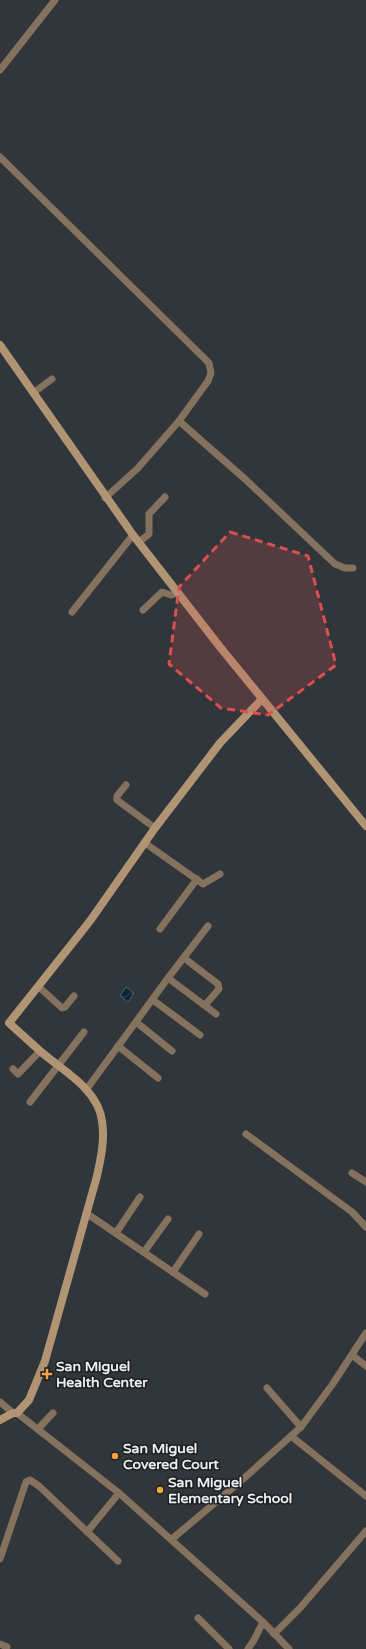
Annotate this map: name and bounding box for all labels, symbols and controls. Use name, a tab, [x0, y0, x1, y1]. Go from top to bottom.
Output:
place label: San Miguel Health Center	[56, 1358, 148, 1391]
marker: San Miguel Health Center	[41, 1368, 53, 1380]
place label: San Miguel Covered Court	[123, 1440, 220, 1473]
marker: San Miguel Covered Court	[110, 1451, 120, 1461]
place label: San Miguel Elementary School	[168, 1474, 292, 1507]
marker: San Miguel Elementary School	[155, 1485, 165, 1495]

